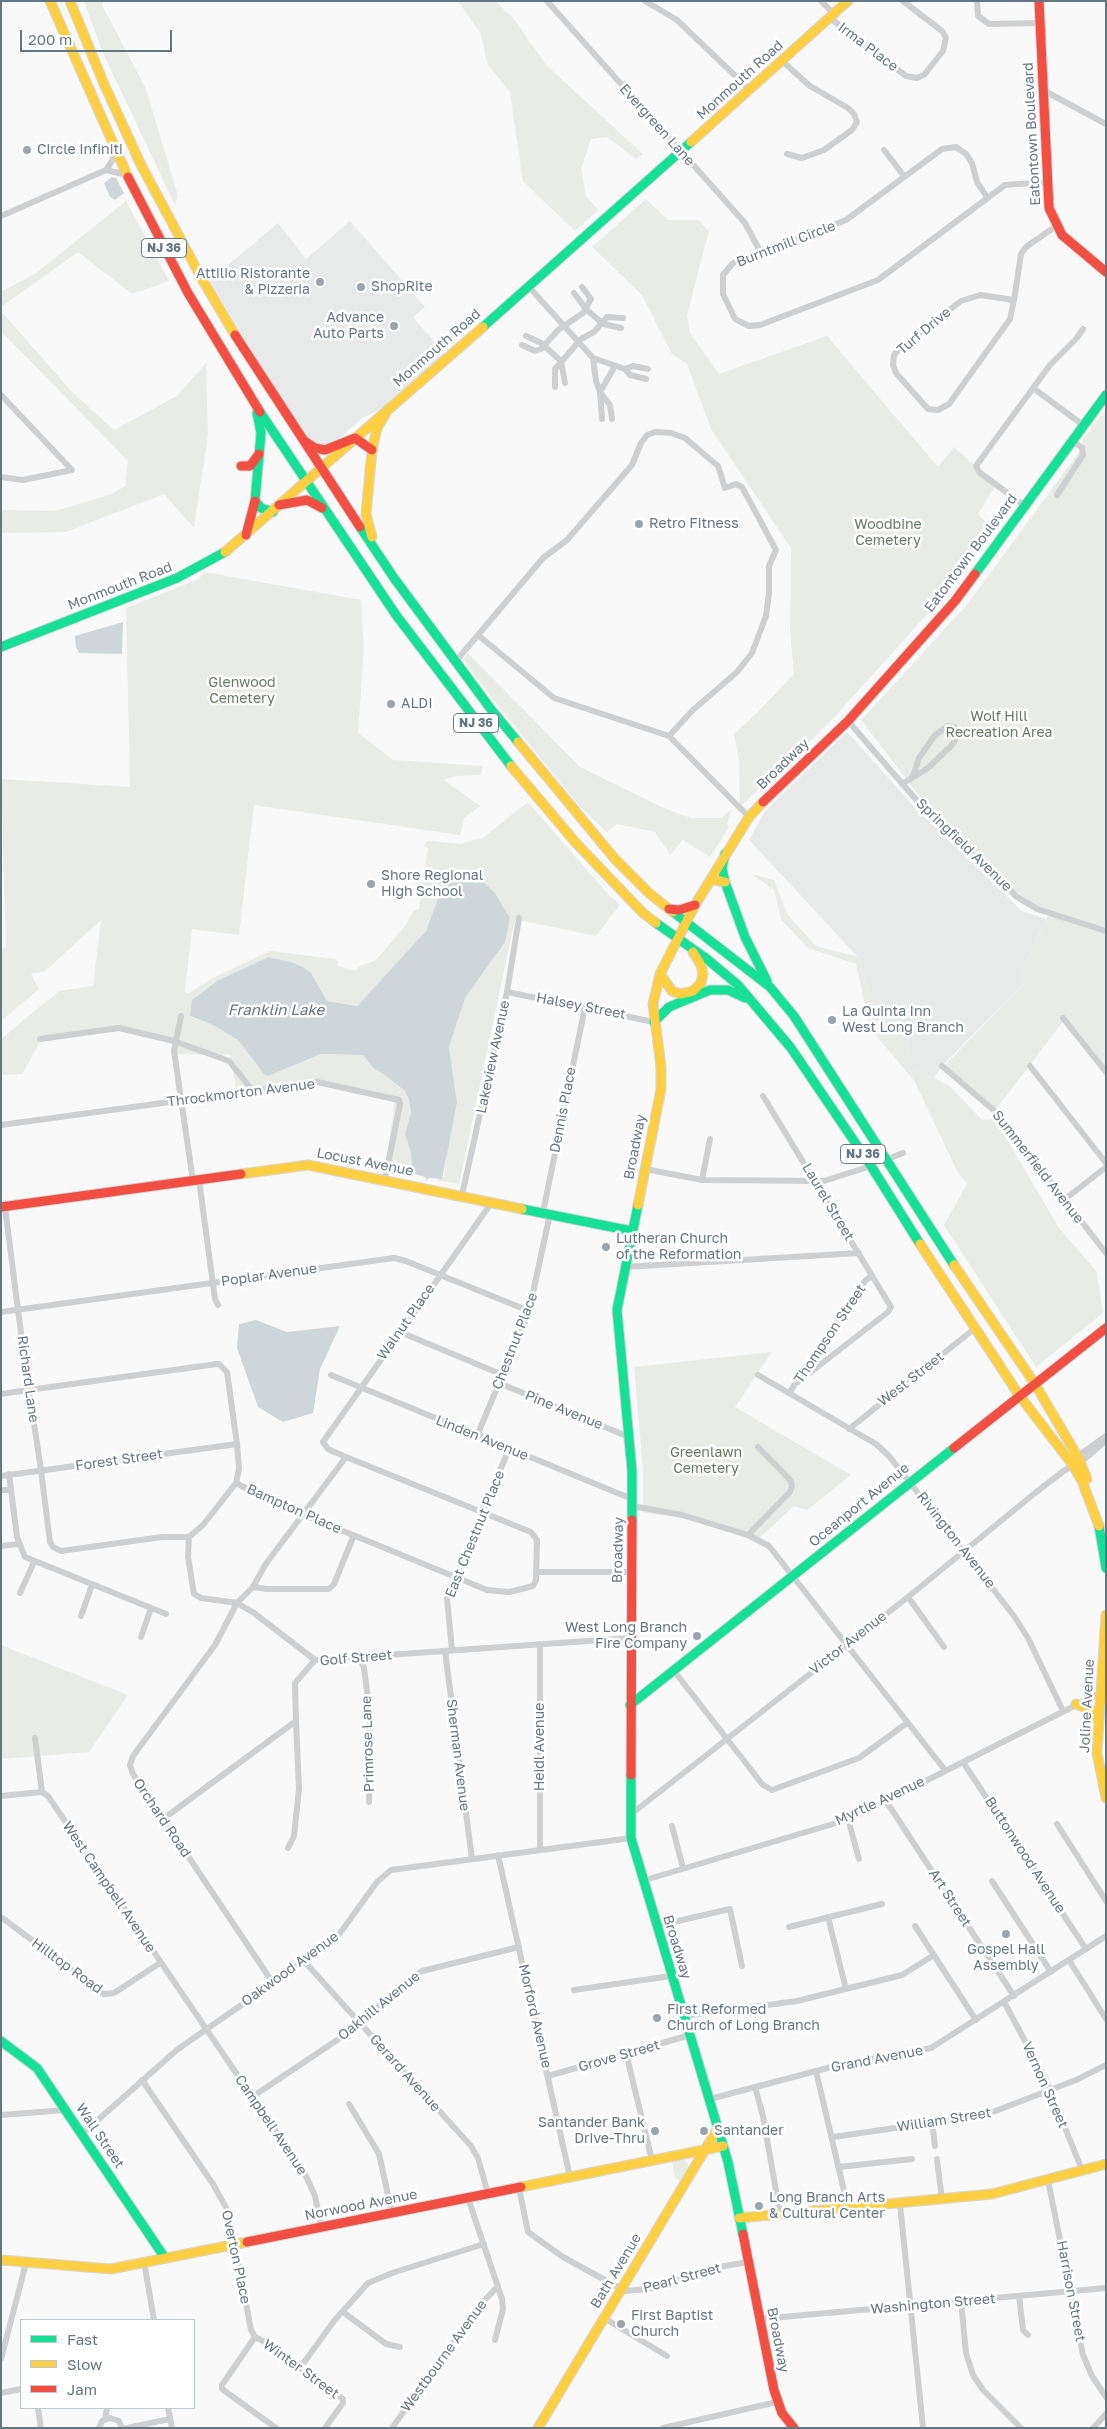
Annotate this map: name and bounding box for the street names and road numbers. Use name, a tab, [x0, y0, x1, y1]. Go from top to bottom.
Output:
street label: Irma Place	[835, 19, 901, 75]
street label: Monmouth Road	[693, 37, 787, 123]
street label: Eatontown Boulevard	[1020, 62, 1044, 206]
street label: Evergreen Lane	[616, 81, 698, 169]
street label: Burntmill Circle	[734, 217, 838, 271]
road number: NJ 36	[142, 238, 186, 258]
street label: Turf Drive	[894, 304, 954, 358]
street label: Monmouth Road	[390, 305, 484, 391]
street label: Eatontown Boulevard	[921, 491, 1021, 615]
street label: Monmouth Road	[65, 558, 175, 614]
road number: NJ 36	[454, 714, 498, 732]
street label: Broadway	[753, 735, 813, 793]
street label: Springfield Avenue	[913, 795, 1015, 895]
street label: Halsey Street	[535, 989, 627, 1023]
street label: Lakeview Avenue	[473, 999, 513, 1115]
street label: Dennis Place	[546, 1066, 580, 1154]
street label: Throckmorton Avenue	[166, 1076, 316, 1110]
street label: Summerfield Avenue	[989, 1107, 1087, 1227]
street label: Broadway	[620, 1113, 650, 1181]
street label: Locust Avenue	[315, 1144, 415, 1180]
road number: NJ 36	[840, 1144, 886, 1164]
street label: Laurel Street	[798, 1160, 858, 1244]
street label: Poplar Avenue	[220, 1260, 318, 1290]
street label: Walnut Place	[374, 1281, 438, 1363]
street label: Thompson Street	[791, 1281, 869, 1387]
street label: Chestnut Place	[489, 1290, 541, 1392]
street label: Richard Lane	[14, 1334, 42, 1424]
street label: West Street	[875, 1348, 947, 1410]
street label: Pine Avenue	[523, 1387, 605, 1433]
street label: Linden Avenue	[433, 1412, 531, 1464]
street label: Forest Street	[74, 1446, 164, 1474]
street label: Oceanport Avenue	[806, 1459, 912, 1551]
street label: East Chestnut Place	[442, 1468, 508, 1600]
street label: Bampton Place	[244, 1481, 344, 1537]
street label: Rivington Avenue	[913, 1488, 999, 1592]
street label: Broadway	[609, 1517, 627, 1583]
street label: Victor Avenue	[806, 1608, 890, 1678]
street label: Golf Street	[319, 1646, 393, 1670]
street label: Joline Avenue	[1076, 1659, 1098, 1753]
street label: Primrose Lane	[358, 1696, 378, 1792]
street label: Sherman Avenue	[443, 1698, 473, 1812]
street label: Heidl Avenue	[532, 1703, 548, 1791]
street label: Myrtle Avenue	[833, 1773, 927, 1829]
street label: Orchard Road	[129, 1775, 195, 1861]
street label: Buttonwood Avenue	[981, 1794, 1069, 1916]
street label: West Campbell Avenue	[59, 1818, 159, 1956]
street label: Art Street	[925, 1866, 975, 1930]
street label: Broadway	[659, 1913, 695, 1981]
street label: Oakwood Avenue	[238, 1928, 342, 2010]
street label: Hilltop Road	[28, 1935, 106, 1997]
street label: Morford Avenue	[515, 1962, 555, 2070]
street label: Oakhill Avenue	[335, 1968, 423, 2044]
street label: Gerard Avenue	[366, 2031, 444, 2115]
street label: Grove Street	[576, 2036, 662, 2076]
street label: Vernon Street	[1018, 2039, 1072, 2131]
street label: Grand Avenue	[830, 2042, 924, 2076]
street label: Campbell Avenue	[231, 2072, 311, 2178]
street label: Wall Street	[72, 2100, 128, 2172]
street label: William Street	[896, 2104, 992, 2136]
street label: Norwood Avenue	[303, 2186, 419, 2224]
street label: Overton Place	[218, 2209, 254, 2305]
street label: Bath Avenue	[587, 2231, 645, 2311]
street label: Harrison Street	[1053, 2239, 1089, 2343]
street label: Pearl Street	[641, 2260, 723, 2296]
street label: Washington Street	[870, 2290, 996, 2318]
street label: Westbourne Avenue	[398, 2297, 490, 2415]
street label: Broadway	[763, 2306, 793, 2374]
street label: Winter Street	[260, 2336, 342, 2402]

